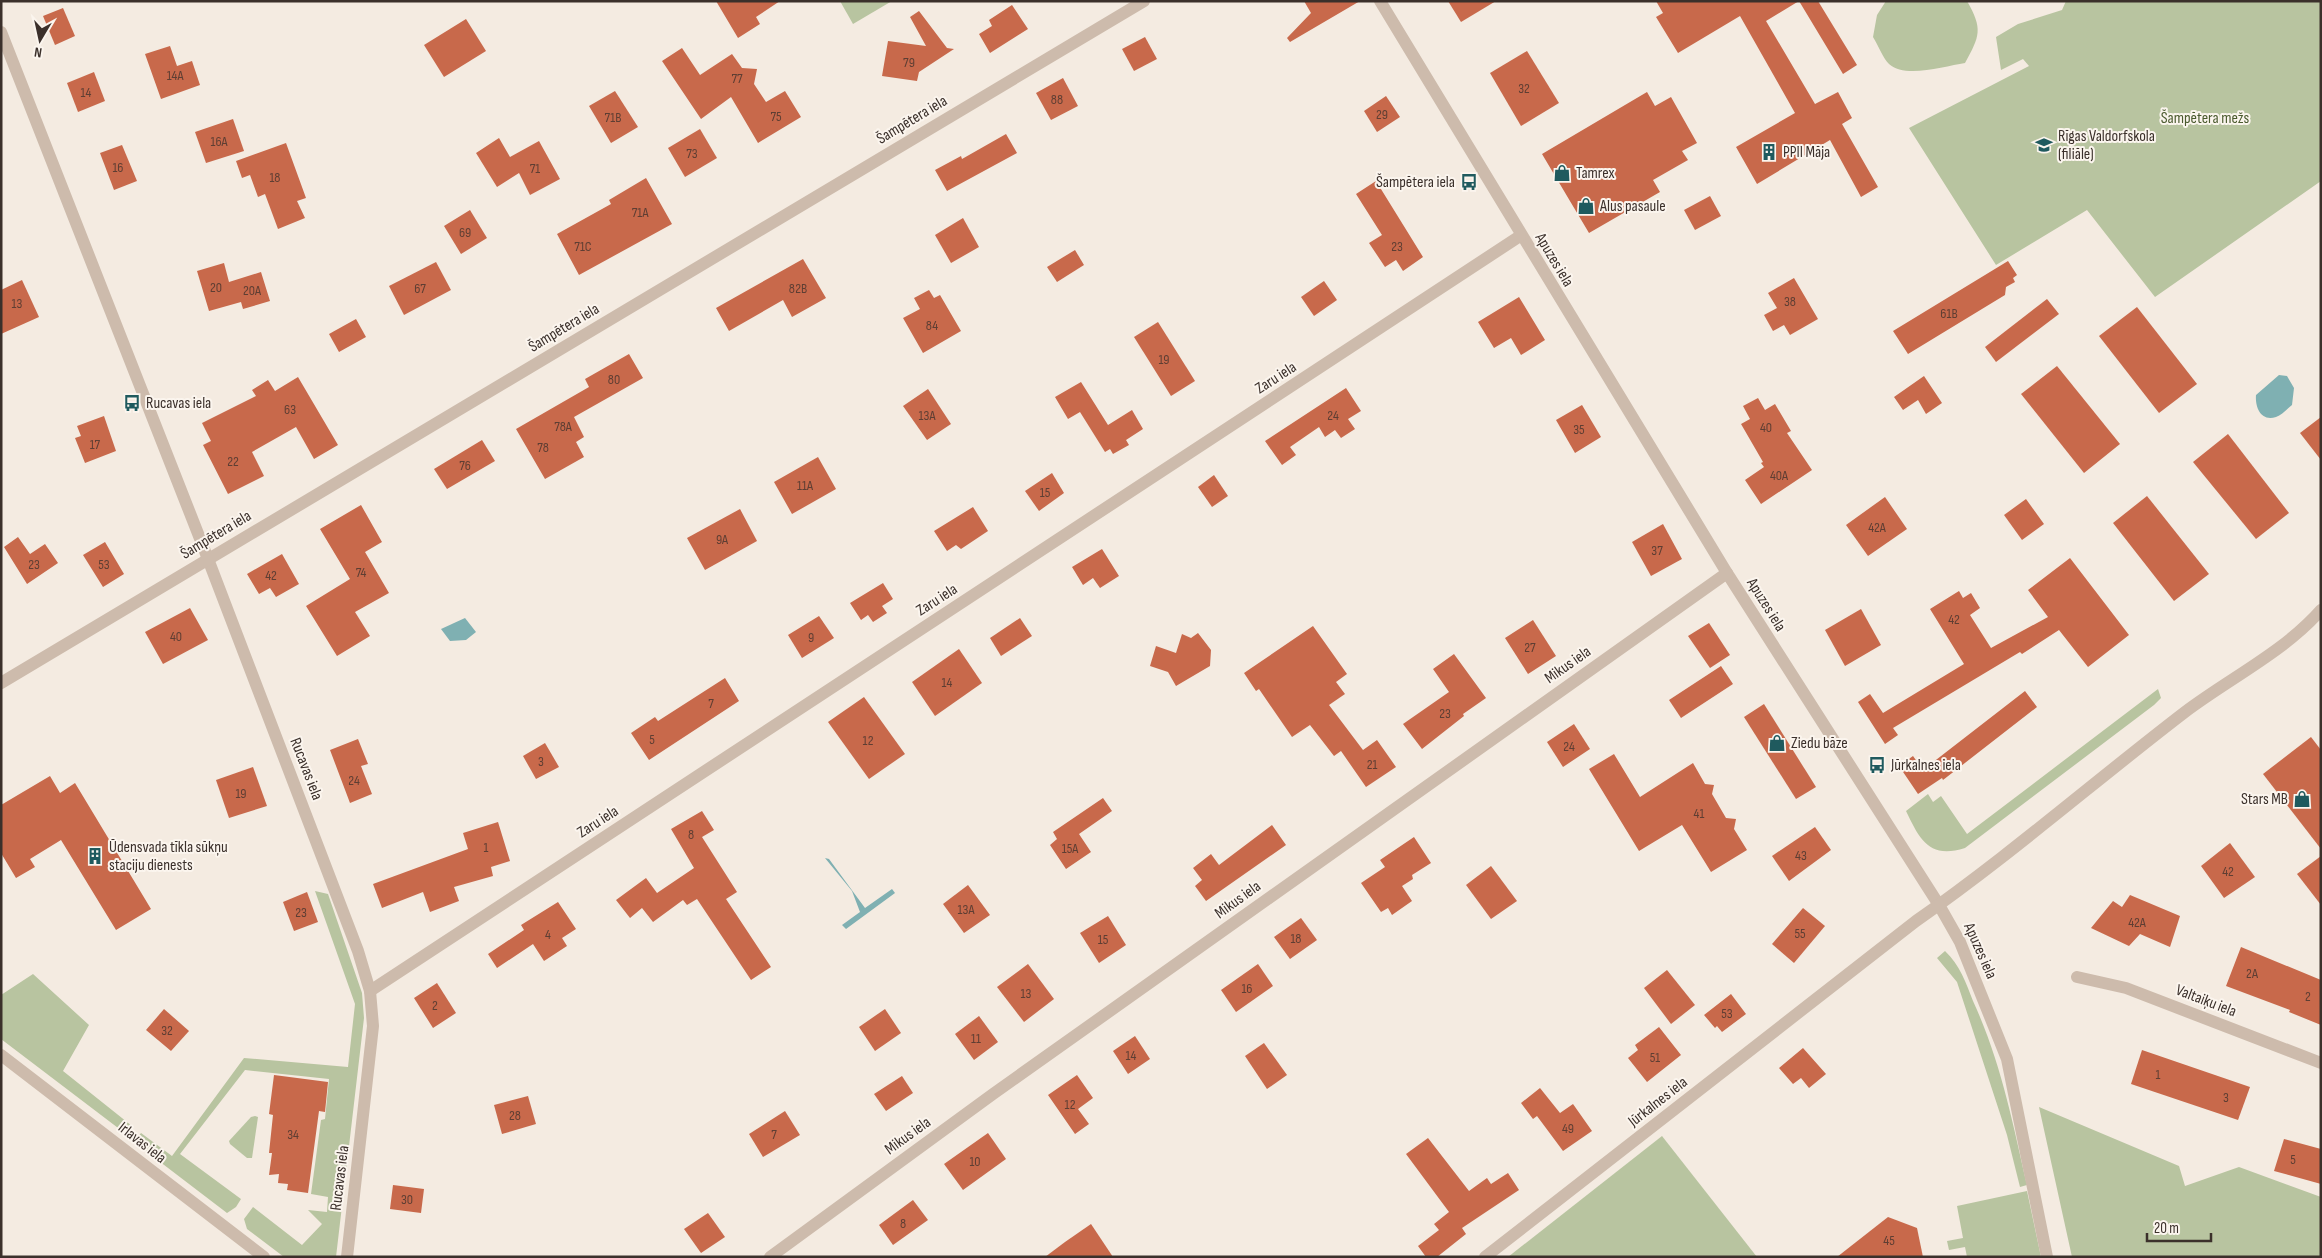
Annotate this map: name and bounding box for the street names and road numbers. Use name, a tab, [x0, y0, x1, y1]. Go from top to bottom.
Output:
street label: Šampētera iela	[873, 91, 951, 149]
street label: Apuzes iela	[1530, 229, 1577, 290]
street label: Šampētera iela	[525, 299, 603, 357]
street label: Zaru iela	[1252, 358, 1300, 398]
street label: Šampētera iela	[177, 506, 255, 564]
street label: Apuzes iela	[1742, 574, 1790, 635]
street label: Zaru iela	[913, 580, 961, 620]
street label: Mikus iela	[1541, 642, 1595, 688]
street label: Rucavas iela	[285, 735, 327, 803]
street label: Zaru iela	[574, 802, 622, 842]
street label: Mikus iela	[1211, 877, 1265, 923]
street label: Apuzes iela	[1959, 919, 2001, 982]
street label: Valtaiķu iela	[2173, 981, 2239, 1021]
street label: Jūrkalnes iela	[1624, 1073, 1691, 1132]
street label: Mikus iela	[881, 1113, 935, 1159]
street label: Irlavas iela	[114, 1118, 170, 1168]
street label: Rucavas iela	[327, 1144, 353, 1212]

